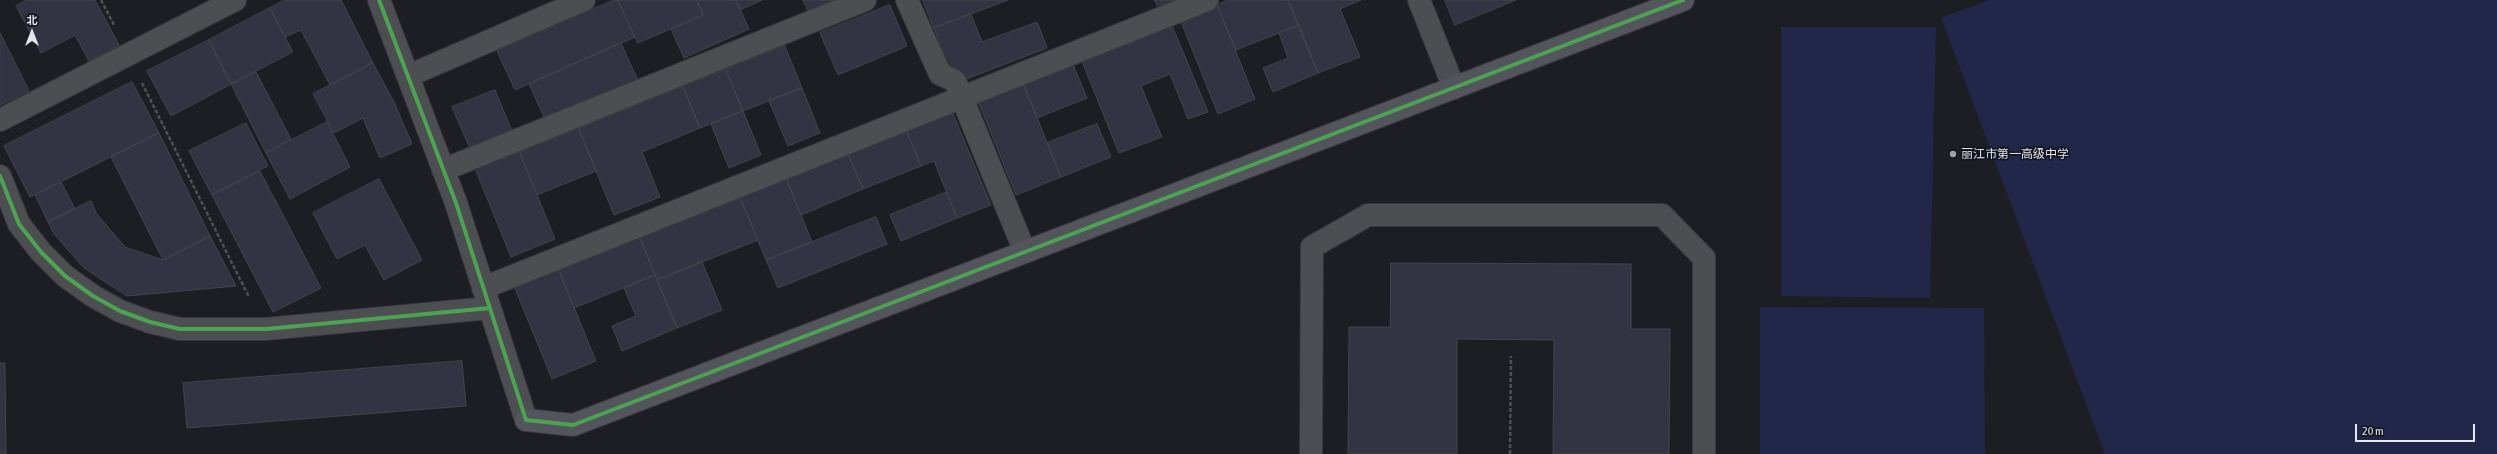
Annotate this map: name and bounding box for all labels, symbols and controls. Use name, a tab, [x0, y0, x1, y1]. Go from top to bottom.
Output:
north arrow	[12, 12, 52, 52]
text: 北	[27, 14, 38, 26]
place label: 丽江市第一高级中学	[1961, 147, 2069, 161]
marker: 丽江市第一高级中学	[1948, 149, 1958, 159]
scale bar	[2357, 416, 2477, 442]
text: 20 m	[2362, 424, 2384, 438]

